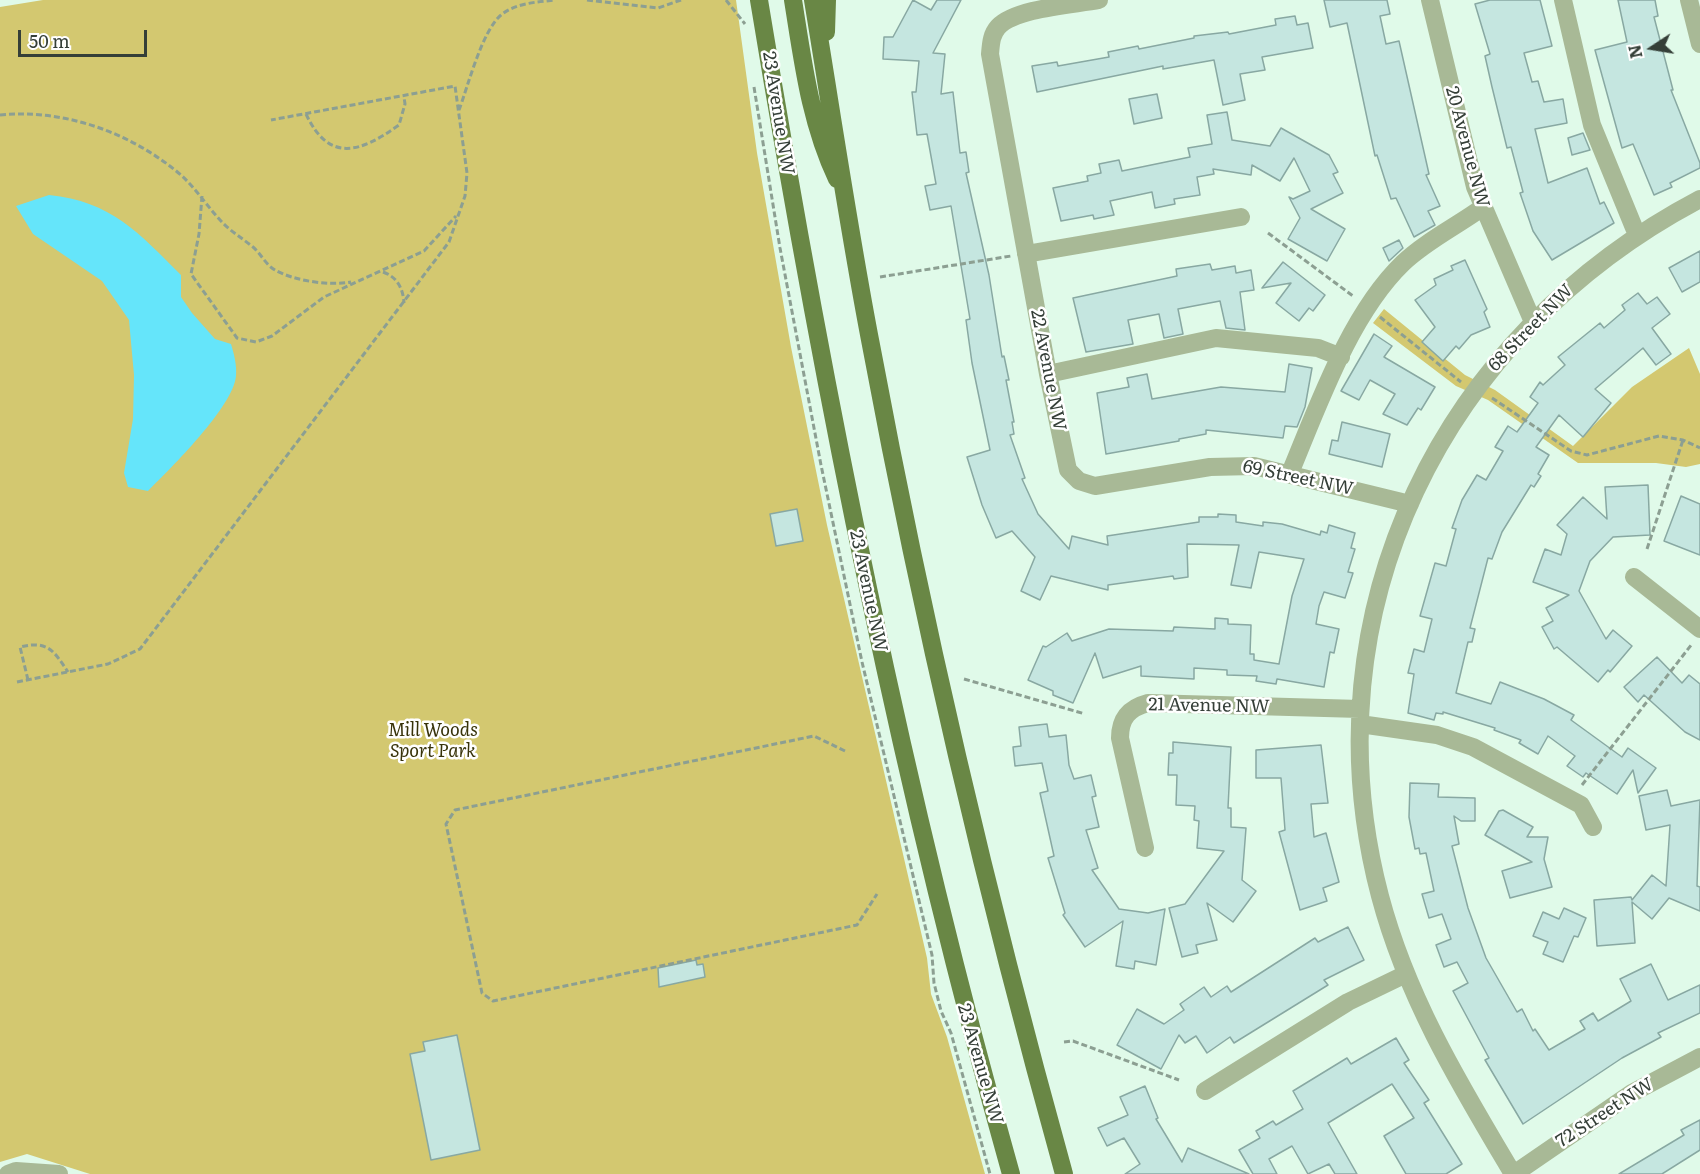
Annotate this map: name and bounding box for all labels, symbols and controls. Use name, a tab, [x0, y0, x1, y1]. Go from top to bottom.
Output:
scale bar	[21, 18, 150, 56]
north arrow	[1622, 18, 1682, 78]
text: 50 m	[29, 27, 70, 54]
text: N	[1621, 43, 1648, 61]
street label: 23 Avenue NW	[758, 50, 798, 176]
street label: 20 Avenue NW	[1440, 84, 1494, 210]
street label: 68 Street NW	[1484, 280, 1578, 376]
street label: 22 Avenue NW	[1026, 307, 1070, 433]
street label: 69 Street NW	[1241, 456, 1355, 500]
street label: 23 Avenue NW	[845, 528, 891, 654]
street label: 21 Avenue NW	[1148, 694, 1270, 718]
park label: Mill Woods Sport Park	[388, 720, 478, 762]
street label: 23 Avenue NW	[953, 1001, 1007, 1127]
street label: 72 Street NW	[1552, 1074, 1658, 1152]

